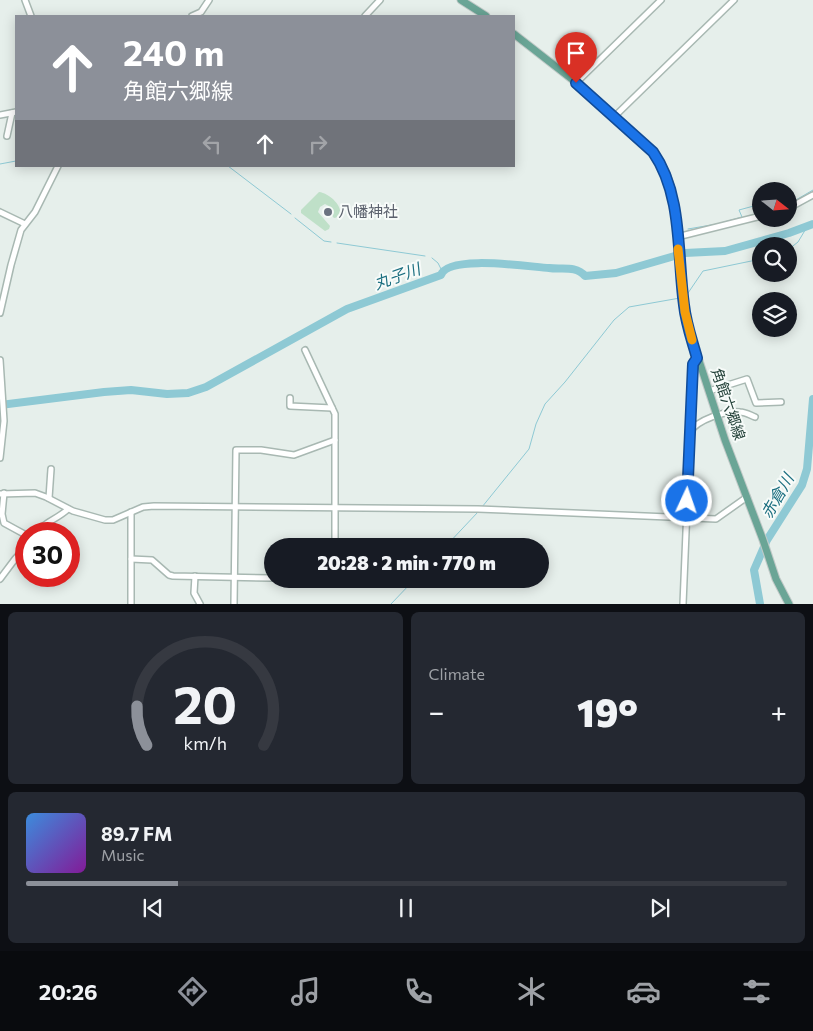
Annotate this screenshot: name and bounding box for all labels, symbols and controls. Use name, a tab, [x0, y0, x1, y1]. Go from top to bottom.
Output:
text: 240 m	[123, 30, 224, 73]
pin	[555, 32, 597, 83]
icon: ahead	[40, 35, 105, 100]
icon: arrive	[562, 39, 590, 67]
text: 角館六郷線	[123, 77, 233, 104]
icon: left	[198, 130, 226, 158]
icon: ahead	[251, 130, 279, 158]
icon: right	[304, 130, 332, 158]
north arrow	[752, 182, 798, 228]
map controls	[752, 182, 797, 337]
place label: 八幡神社	[338, 202, 398, 220]
marker: 八幡神社	[322, 206, 334, 218]
button: search	[752, 237, 797, 282]
water label: 丸子川	[371, 258, 425, 293]
button: layers	[752, 292, 797, 337]
street label: 角館六郷線	[708, 365, 750, 442]
water label: 赤倉川	[756, 468, 798, 521]
position arrow	[660, 474, 712, 526]
speed limit sign: 30	[15, 522, 80, 587]
text: 20:28 · 2 min · 770 m	[317, 551, 496, 574]
text: Climate	[429, 664, 485, 683]
text: 20	[173, 671, 237, 735]
text: 19°	[577, 688, 638, 735]
text: −	[429, 694, 444, 728]
text: +	[771, 694, 787, 728]
text: km/h	[184, 732, 227, 754]
text: 89.7 FM	[101, 822, 172, 845]
text: Music	[101, 845, 145, 864]
icon: previous	[139, 894, 167, 922]
icon: pause	[392, 894, 420, 922]
icon: next	[646, 894, 674, 922]
icon: directions	[175, 974, 210, 1009]
icon: music	[288, 974, 323, 1009]
icon: phone	[401, 974, 436, 1009]
icon: climate	[514, 974, 549, 1009]
icon: car	[626, 974, 661, 1009]
icon: filters	[739, 974, 774, 1009]
text: 20:26	[39, 978, 98, 1005]

